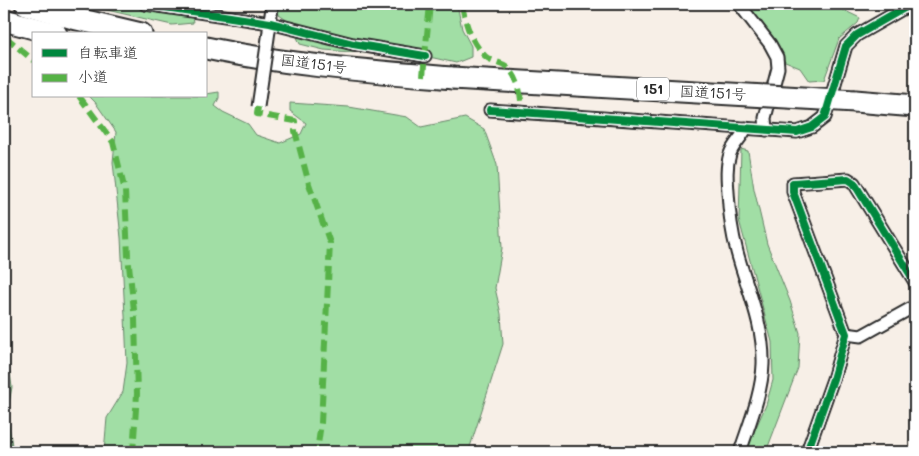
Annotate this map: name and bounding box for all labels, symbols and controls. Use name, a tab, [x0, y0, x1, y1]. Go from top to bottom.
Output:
legend	[32, 32, 208, 98]
text: 自転車道	[78, 42, 138, 62]
street label: 国道151号	[280, 49, 349, 77]
text: 小道	[78, 66, 108, 86]
road number: 151	[637, 78, 669, 100]
street label: 国道151号	[679, 80, 747, 104]

